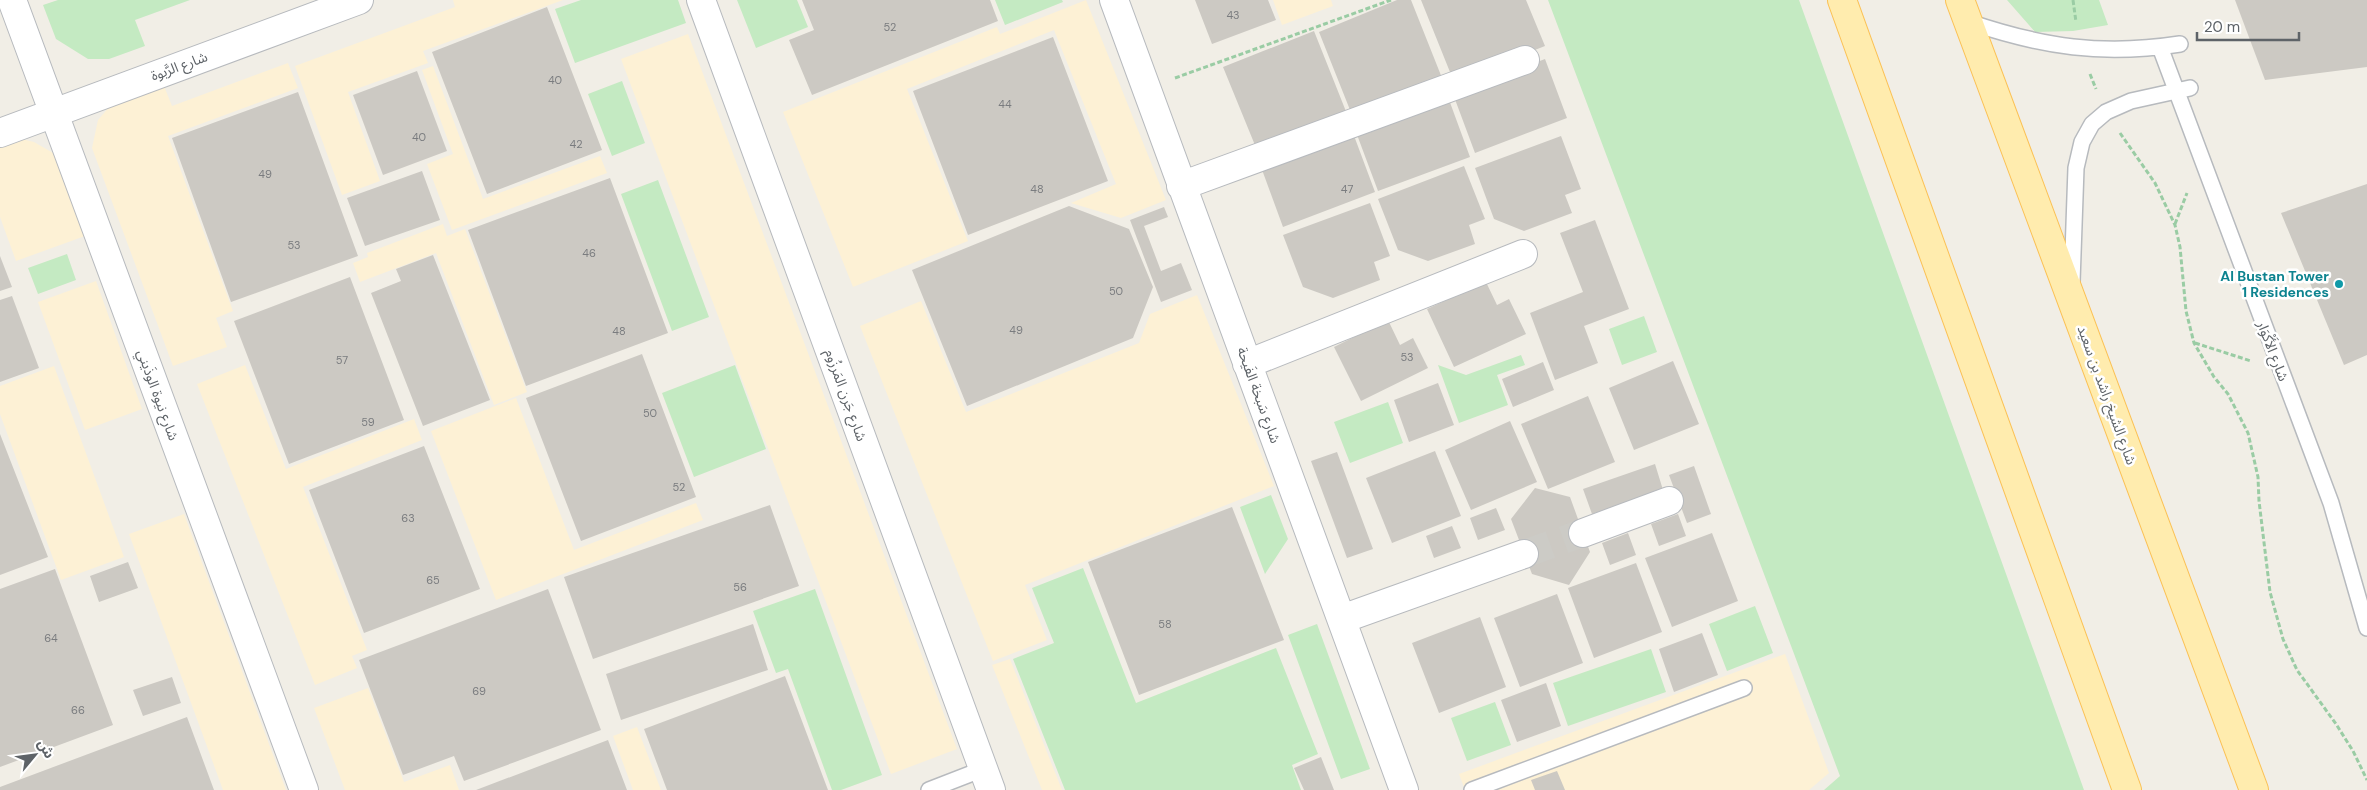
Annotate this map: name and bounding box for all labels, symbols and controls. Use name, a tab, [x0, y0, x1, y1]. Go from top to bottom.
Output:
house number: 43	[1226, 8, 1240, 22]
scale bar	[2197, 10, 2300, 42]
text: 20 m	[2204, 17, 2240, 37]
house number: 52	[884, 20, 896, 34]
street label: شارع الرَّبوة	[148, 47, 211, 86]
house number: 40	[548, 73, 562, 87]
house number: 44	[998, 97, 1012, 111]
house number: 40	[412, 130, 426, 144]
house number: 42	[569, 137, 583, 151]
house number: 49	[258, 167, 272, 181]
house number: 48	[1030, 182, 1044, 196]
house number: 47	[1341, 182, 1353, 196]
house number: 53	[287, 238, 301, 252]
house number: 46	[582, 246, 596, 260]
place label: Al Bustan Tower 1 Residences	[2220, 267, 2329, 301]
marker: Al Bustan Tower 1 Residences	[2333, 278, 2345, 290]
house number: 50	[1109, 284, 1123, 298]
street label: شارع الأَكْوَار	[2251, 317, 2294, 385]
house number: 49	[1009, 323, 1023, 337]
street label: شارع الشيخ راشد بن سعيد	[2072, 323, 2141, 468]
house number: 48	[612, 324, 626, 338]
street label: شارع سَبخة الفَيحة	[1231, 344, 1285, 446]
street label: شارع جَرن المَرزُوم	[819, 346, 871, 444]
street label: شارع نيوة الوذَيني	[131, 347, 183, 444]
house number: 53	[1400, 350, 1414, 364]
house number: 57	[336, 353, 348, 367]
house number: 50	[643, 406, 657, 420]
house number: 59	[361, 415, 375, 429]
house number: 52	[673, 480, 685, 494]
house number: 63	[401, 511, 415, 525]
house number: 65	[426, 573, 440, 587]
house number: 56	[733, 580, 747, 594]
house number: 58	[1158, 617, 1172, 631]
house number: 64	[44, 631, 58, 645]
house number: 69	[472, 684, 486, 698]
house number: 66	[71, 703, 85, 717]
north arrow	[10, 730, 60, 780]
text: ش	[34, 736, 59, 761]

